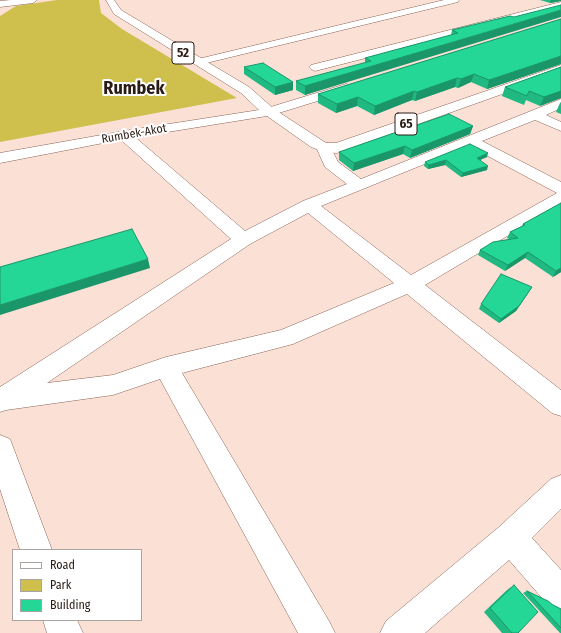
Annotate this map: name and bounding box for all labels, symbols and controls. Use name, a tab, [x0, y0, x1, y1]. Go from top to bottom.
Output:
road number: 52	[172, 42, 194, 64]
district label: Rumbek	[103, 78, 165, 100]
road number: 65	[395, 113, 417, 135]
street label: Rumbek-Akot	[100, 121, 168, 147]
legend	[12, 549, 142, 621]
text: Road	[50, 558, 75, 572]
text: Park	[50, 578, 71, 592]
text: Building	[50, 598, 90, 612]

